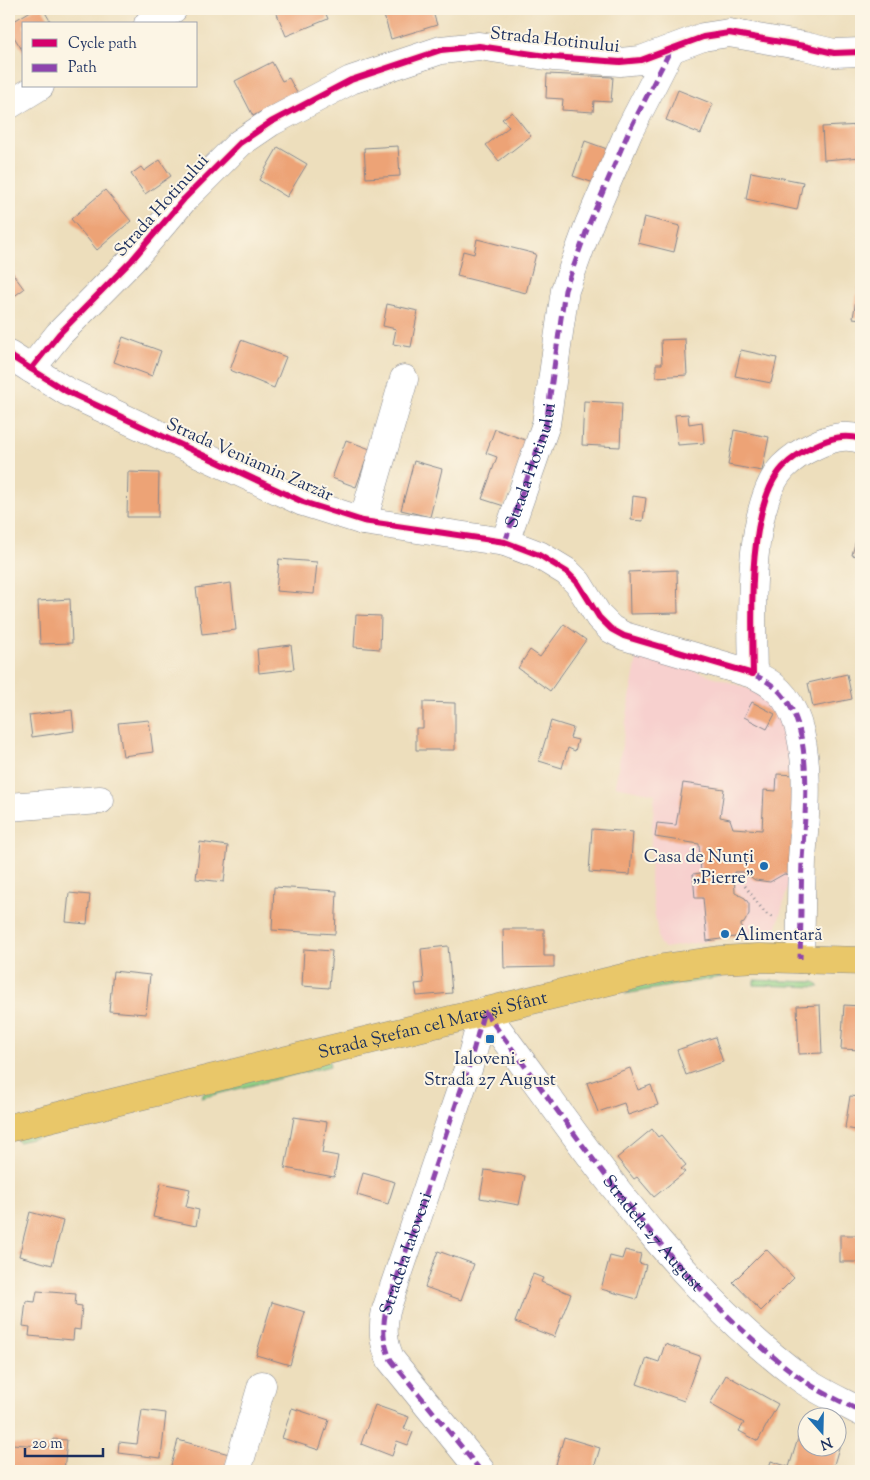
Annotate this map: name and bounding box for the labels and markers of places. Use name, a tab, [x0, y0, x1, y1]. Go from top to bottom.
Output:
place label: Casa de Nunți „Pierre”	[644, 845, 754, 892]
marker: Casa de Nunți „Pierre”	[758, 860, 770, 872]
place label: Alimentară	[735, 923, 823, 949]
marker: Alimentară	[719, 928, 731, 940]
marker: Ialoveni - Strada 27 August	[484, 1033, 496, 1045]
place label: Ialoveni - Strada 27 August	[424, 1047, 556, 1094]

